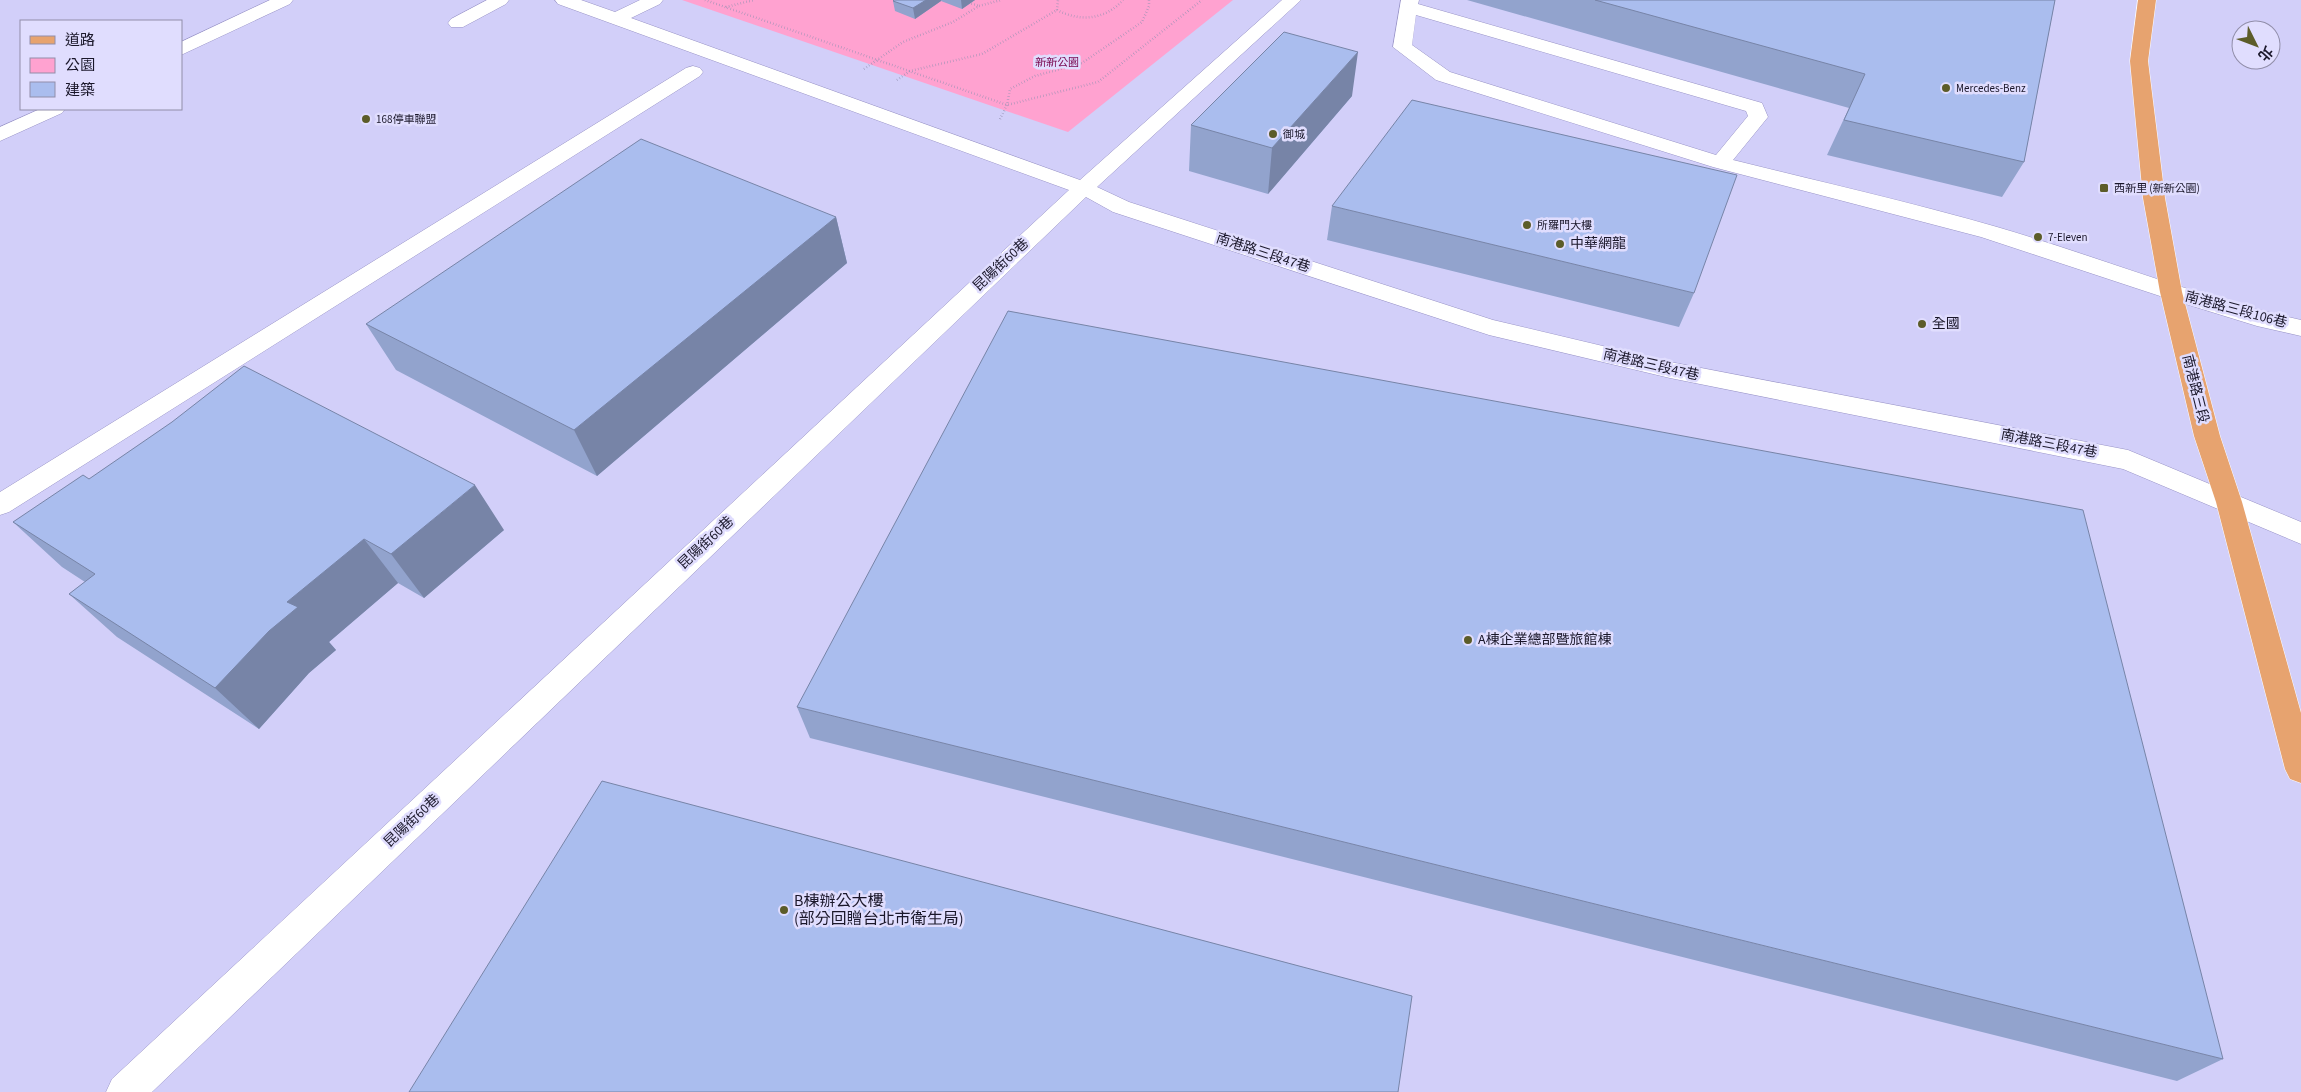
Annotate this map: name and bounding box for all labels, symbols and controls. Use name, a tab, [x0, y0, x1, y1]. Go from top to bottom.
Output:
legend	[20, 20, 182, 110]
north arrow	[2231, 20, 2281, 70]
text: 道路	[65, 30, 95, 51]
text: 北	[2253, 41, 2277, 65]
text: 公園	[65, 55, 95, 76]
park label: 新新公園	[1035, 55, 1079, 70]
text: 建築	[65, 80, 95, 101]
place label: Mercedes-Benz	[1956, 81, 2026, 96]
marker: Mercedes-Benz	[1940, 82, 1952, 94]
place label: 168停車聯盟	[376, 112, 436, 127]
marker: 168停車聯盟	[360, 113, 372, 125]
place label: 御城	[1282, 127, 1305, 142]
marker: 御城	[1267, 128, 1279, 140]
place label: 西新里 (新新公園)	[2114, 181, 2200, 196]
marker: 西新里 (新新公園)	[2098, 182, 2110, 194]
place label: 所羅門大樓	[1537, 218, 1592, 233]
marker: 所羅門大樓	[1521, 219, 1533, 231]
street label: 南港路三段47巷	[1213, 228, 1313, 278]
place label: 7-Eleven	[2048, 230, 2088, 245]
marker: 7-Eleven	[2032, 231, 2044, 243]
street label: 昆陽街60巷	[969, 234, 1033, 296]
place label: 中華網龍	[1570, 234, 1626, 254]
marker: 中華網龍	[1554, 238, 1566, 250]
street label: 南港路三段106巷	[2183, 287, 2289, 333]
place label: 全國	[1932, 314, 1960, 334]
marker: 全國	[1916, 318, 1928, 330]
street label: 南港路三段47巷	[1601, 344, 1701, 386]
street label: 南港路三段	[2177, 353, 2213, 425]
street label: 南港路三段47巷	[1999, 425, 2099, 463]
street label: 昆陽街60巷	[674, 512, 738, 574]
place label: A棟企業總部暨旅館棟	[1478, 630, 1612, 650]
marker: A棟企業總部暨旅館棟	[1462, 634, 1474, 646]
street label: 昆陽街60巷	[380, 790, 444, 852]
place label: B棟辦公大樓 (部分回贈台北市衛生局)	[794, 890, 964, 930]
marker: B棟辦公大樓 (部分回贈台北市衛生局)	[778, 904, 790, 916]

